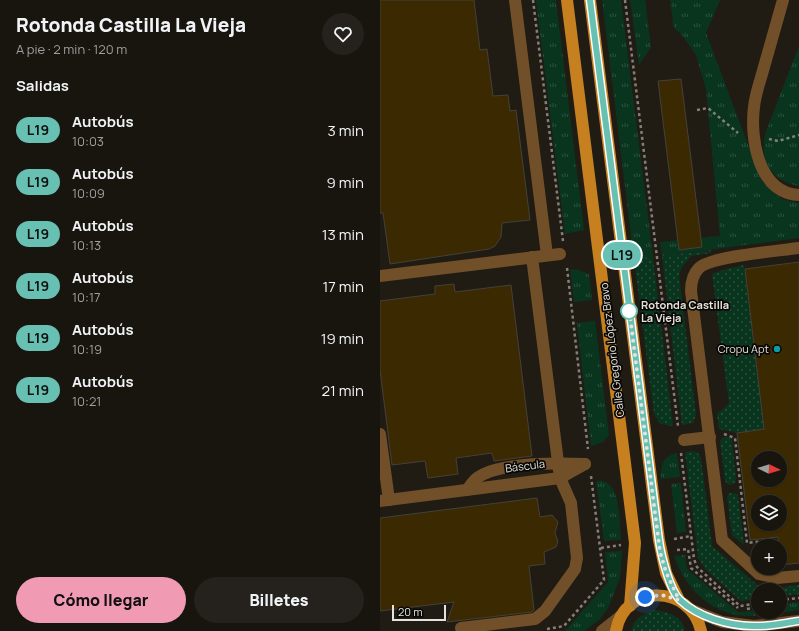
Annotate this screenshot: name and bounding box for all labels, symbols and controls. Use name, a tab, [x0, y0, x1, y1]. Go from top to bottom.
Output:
text: Rotonda Castilla La Vieja	[16, 12, 246, 38]
button: heart	[322, 13, 364, 55]
text: A pie · 2 min · 120 m	[16, 40, 127, 58]
text: Salidas	[16, 75, 69, 96]
text: Autobús	[72, 111, 134, 132]
text: L19	[27, 120, 49, 139]
text: 3 min	[328, 120, 364, 141]
text: 10:03	[72, 132, 104, 150]
text: Autobús	[72, 163, 134, 184]
text: L19	[27, 172, 49, 191]
text: 9 min	[327, 172, 364, 193]
text: 10:09	[72, 184, 105, 202]
text: Autobús	[72, 215, 134, 236]
text: L19	[27, 224, 49, 243]
text: 13 min	[322, 224, 364, 245]
text: 10:13	[72, 236, 101, 254]
line badge: L19	[599, 242, 645, 268]
text: L19	[611, 245, 633, 264]
text: Autobús	[72, 267, 134, 288]
text: L19	[27, 276, 49, 295]
text: 17 min	[322, 276, 364, 297]
street label: Calle Gregorio López Bravo	[596, 281, 627, 418]
text: 10:17	[72, 288, 100, 306]
place label: Rotonda Castilla La Vieja	[641, 297, 729, 325]
marker: Rotonda Castilla La Vieja	[620, 302, 638, 320]
text: Autobús	[72, 319, 134, 340]
text: L19	[27, 328, 49, 347]
text: 19 min	[321, 328, 364, 349]
text: 10:19	[72, 340, 102, 358]
place label: Cropu Apt	[718, 341, 769, 356]
marker: Cropu Apt	[772, 344, 782, 354]
text: Autobús	[72, 371, 134, 392]
text: L19	[27, 380, 49, 399]
text: 21 min	[321, 380, 364, 401]
text: 10:21	[72, 392, 101, 410]
north arrow	[751, 451, 787, 487]
map controls	[751, 451, 787, 619]
street label: Báscula	[504, 456, 546, 475]
button: layers	[751, 495, 787, 531]
button: +	[751, 539, 787, 575]
button: Cómo llegar	[16, 577, 186, 623]
button: Billetes	[194, 577, 364, 623]
button: −	[751, 583, 787, 619]
your location	[635, 587, 655, 607]
scale bar	[392, 603, 446, 622]
text: 20 m	[398, 604, 423, 619]

